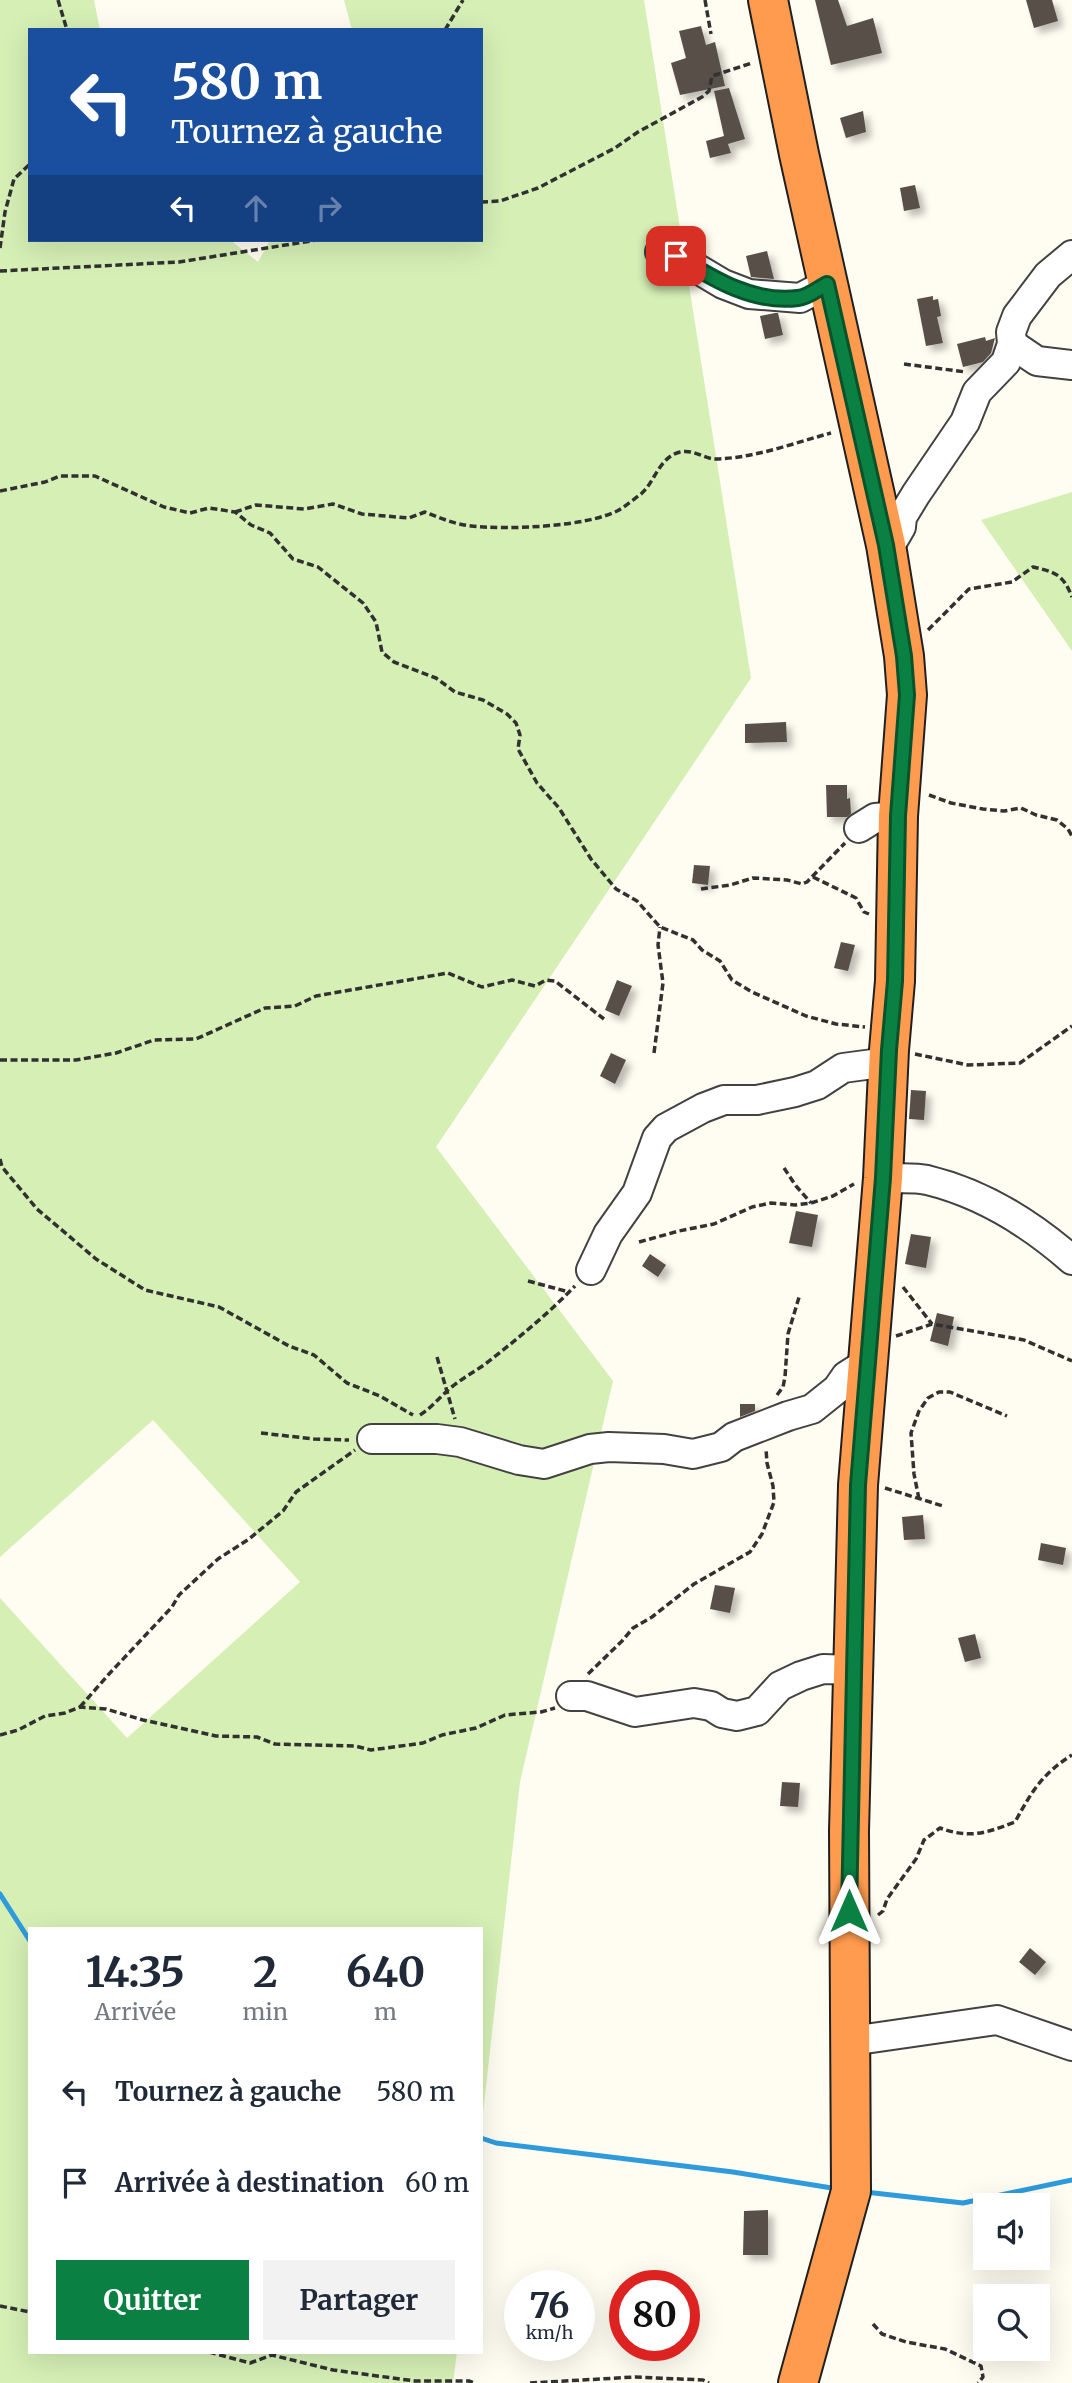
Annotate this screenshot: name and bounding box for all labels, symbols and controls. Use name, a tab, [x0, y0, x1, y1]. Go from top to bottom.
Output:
text: 580 m	[171, 51, 322, 112]
icon: left	[56, 56, 147, 147]
text: Tournez à gauche	[171, 112, 442, 152]
icon: left	[164, 189, 202, 227]
icon: ahead	[237, 189, 275, 227]
icon: right	[310, 189, 348, 227]
pin	[646, 226, 706, 286]
icon: arrive	[657, 237, 695, 275]
position arrow	[812, 1874, 886, 1948]
text: 14:35	[86, 1946, 185, 1998]
text: 2	[253, 1946, 278, 1998]
text: 640	[346, 1946, 425, 1998]
text: Arrivée	[94, 1997, 176, 2026]
text: min	[243, 1997, 288, 2026]
text: m	[374, 1997, 397, 2026]
icon: left	[56, 2073, 94, 2111]
text: Tournez à gauche	[115, 2075, 341, 2108]
text: 580 m	[376, 2075, 455, 2108]
icon: arrive	[56, 2164, 94, 2202]
text: Arrivée à destination	[115, 2166, 384, 2199]
text: 60 m	[405, 2166, 469, 2199]
map controls	[973, 2193, 1050, 2361]
button: sound	[973, 2193, 1050, 2270]
button: Quitter	[56, 2260, 249, 2340]
button: Partager	[263, 2260, 455, 2340]
speed limit sign: 80	[609, 2270, 700, 2361]
text: 76	[529, 2284, 570, 2328]
button: search	[973, 2284, 1050, 2361]
text: km/h	[526, 2321, 573, 2344]

